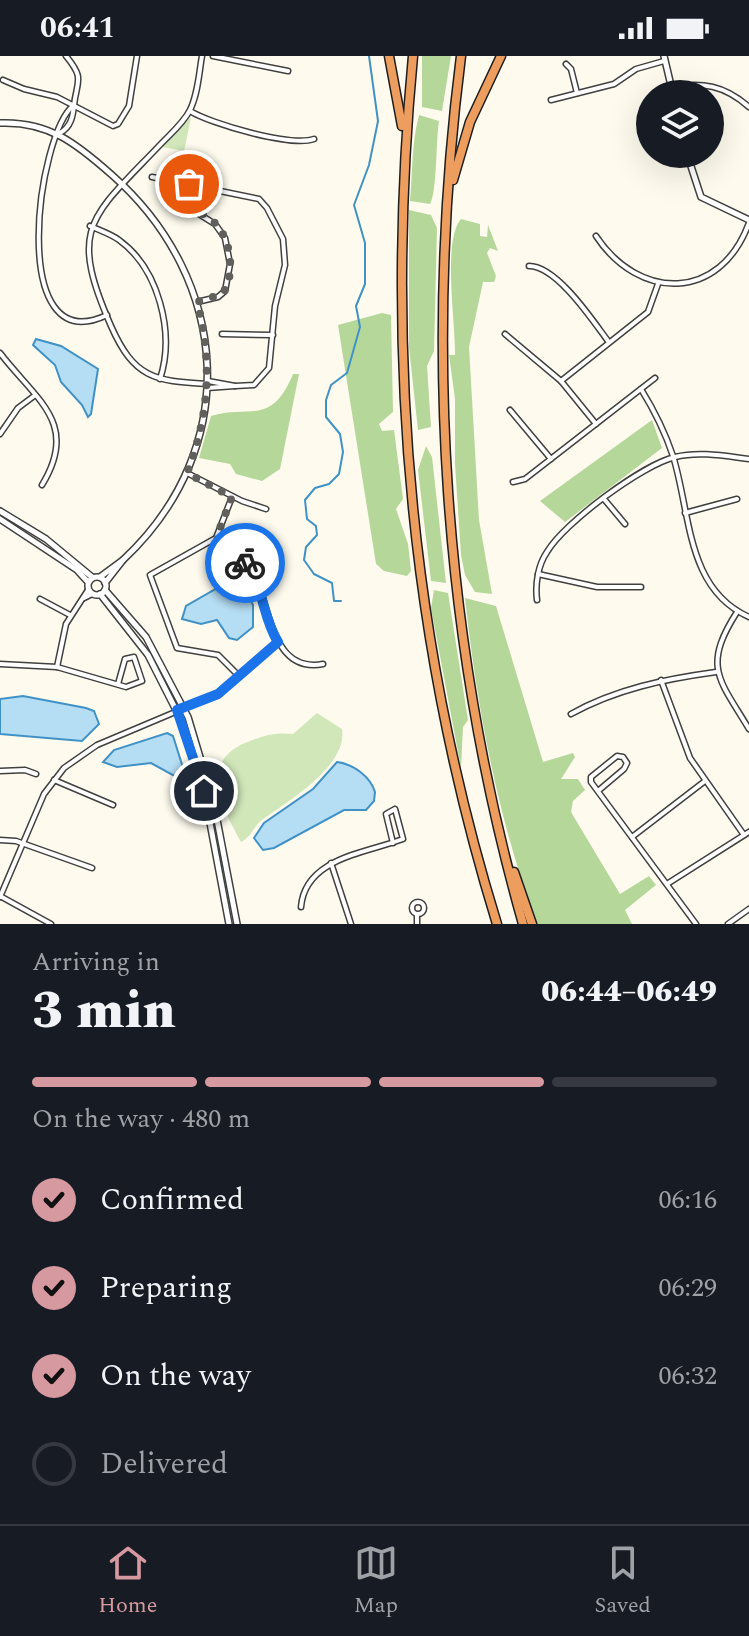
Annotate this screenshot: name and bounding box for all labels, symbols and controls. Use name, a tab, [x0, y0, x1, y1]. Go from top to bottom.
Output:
text: 06:41	[40, 5, 115, 51]
map controls	[636, 80, 724, 168]
button: layers	[636, 80, 724, 168]
pin	[155, 150, 223, 218]
icon: bag	[167, 162, 211, 206]
courier	[205, 523, 285, 603]
icon: bike	[223, 541, 267, 585]
pin	[170, 757, 238, 825]
icon: home	[182, 769, 226, 813]
text: Arriving in	[32, 942, 160, 982]
text: 06:44–06:49	[541, 969, 717, 1015]
text: 3 min	[32, 972, 176, 1051]
text: On the way · 480 m	[32, 1099, 250, 1139]
text: Confirmed	[100, 1177, 244, 1223]
icon: check	[32, 1178, 76, 1222]
text: 06:16	[658, 1180, 717, 1220]
text: Preparing	[100, 1265, 232, 1311]
icon: check	[32, 1266, 76, 1310]
text: 06:29	[658, 1268, 717, 1308]
text: On the way	[100, 1353, 251, 1399]
icon: check	[32, 1354, 76, 1398]
text: 06:32	[658, 1356, 717, 1396]
text: Delivered	[100, 1441, 228, 1487]
tab: Home	[98, 1541, 157, 1622]
tab: Map	[354, 1541, 398, 1622]
tab: Saved	[594, 1541, 651, 1622]

